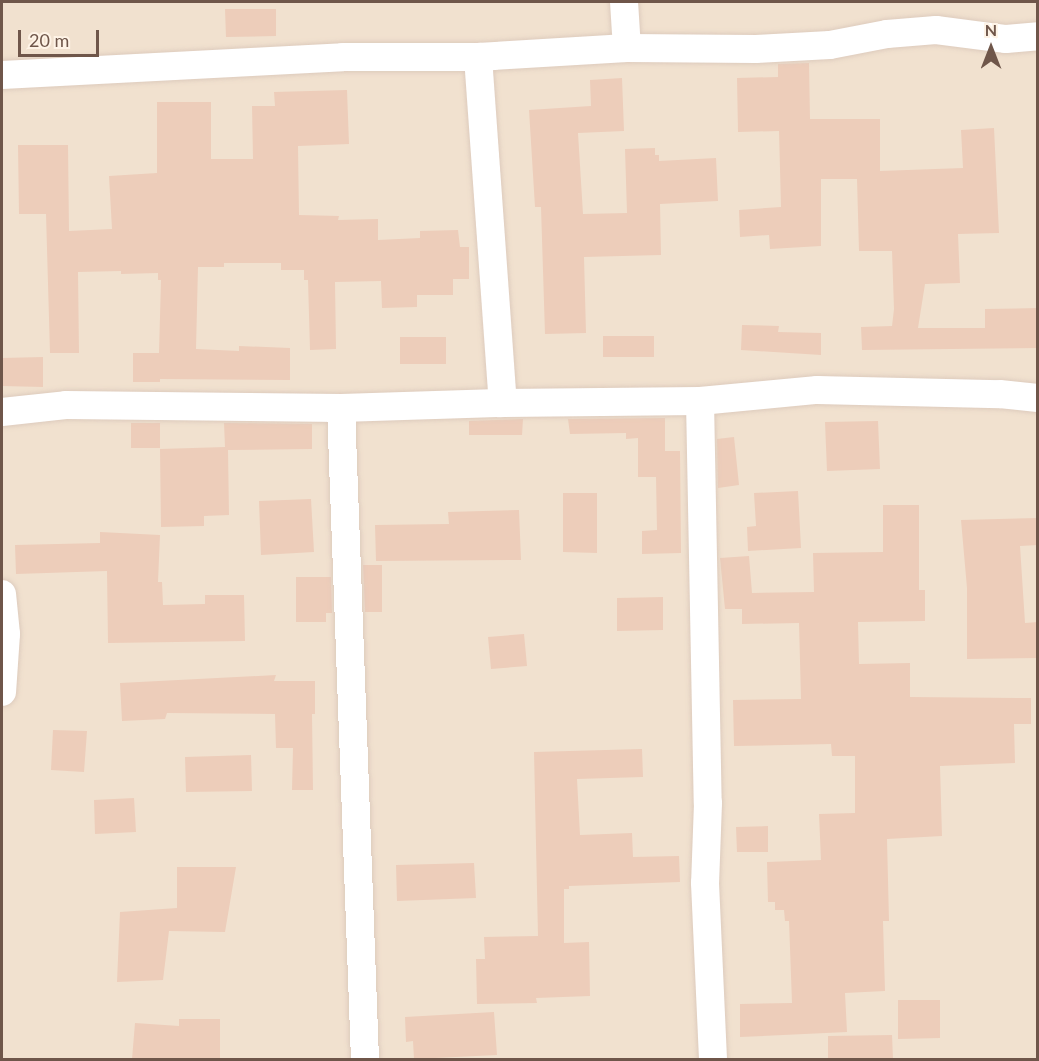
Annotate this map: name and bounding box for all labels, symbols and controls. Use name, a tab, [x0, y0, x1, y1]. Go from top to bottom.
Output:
scale bar	[21, 18, 102, 56]
north arrow	[961, 18, 1021, 78]
text: N	[985, 20, 997, 39]
text: 20 m	[29, 29, 69, 51]

